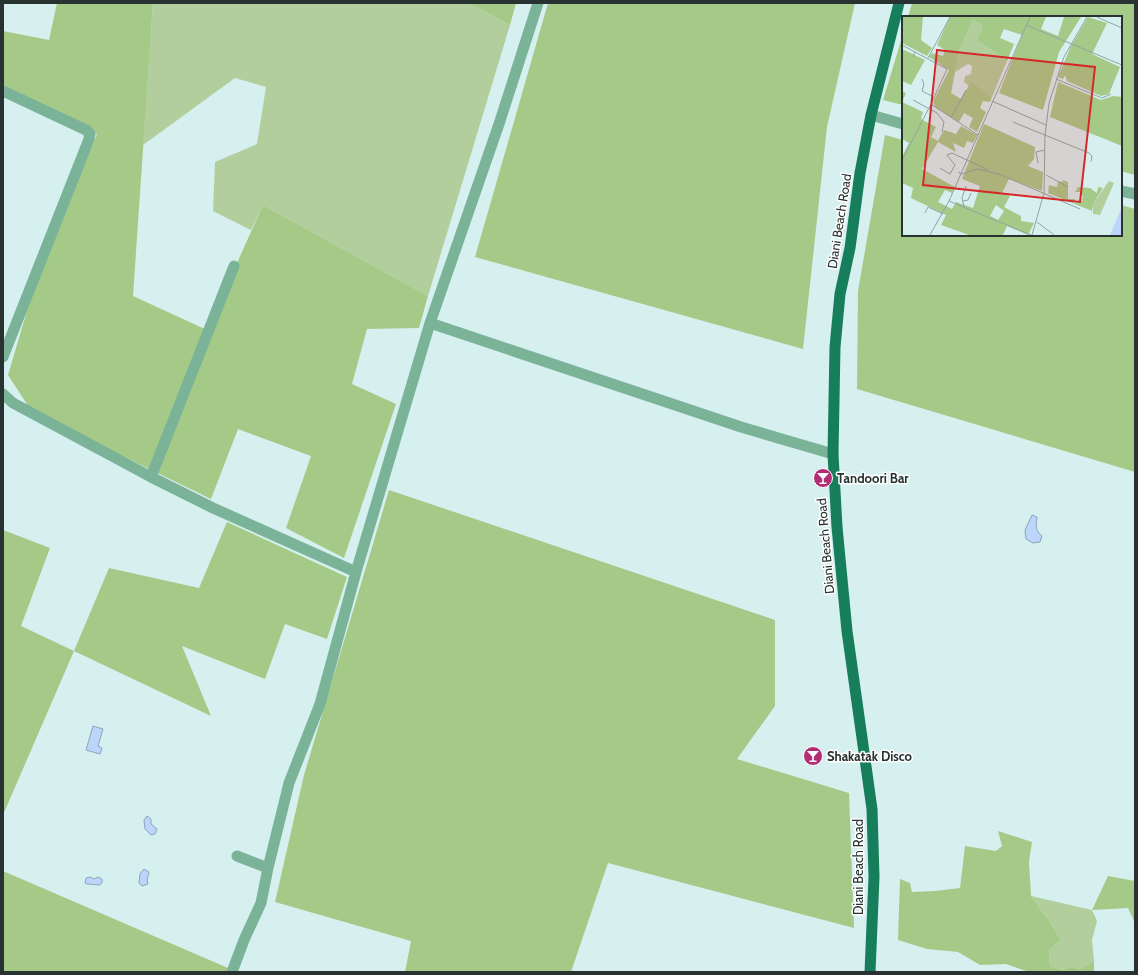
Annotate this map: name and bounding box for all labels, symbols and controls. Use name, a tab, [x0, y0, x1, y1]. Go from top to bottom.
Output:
inset map	[902, 16, 1122, 236]
street label: Diani Beach Road	[824, 172, 854, 270]
bar icon: Tandoori Bar	[812, 467, 834, 489]
place label: Tandoori Bar	[837, 470, 909, 486]
street label: Diani Beach Road	[813, 497, 837, 595]
bar icon: Shakatak Disco	[802, 745, 824, 767]
place label: Shakatak Disco	[827, 748, 913, 764]
street label: Diani Beach Road	[850, 819, 866, 915]

